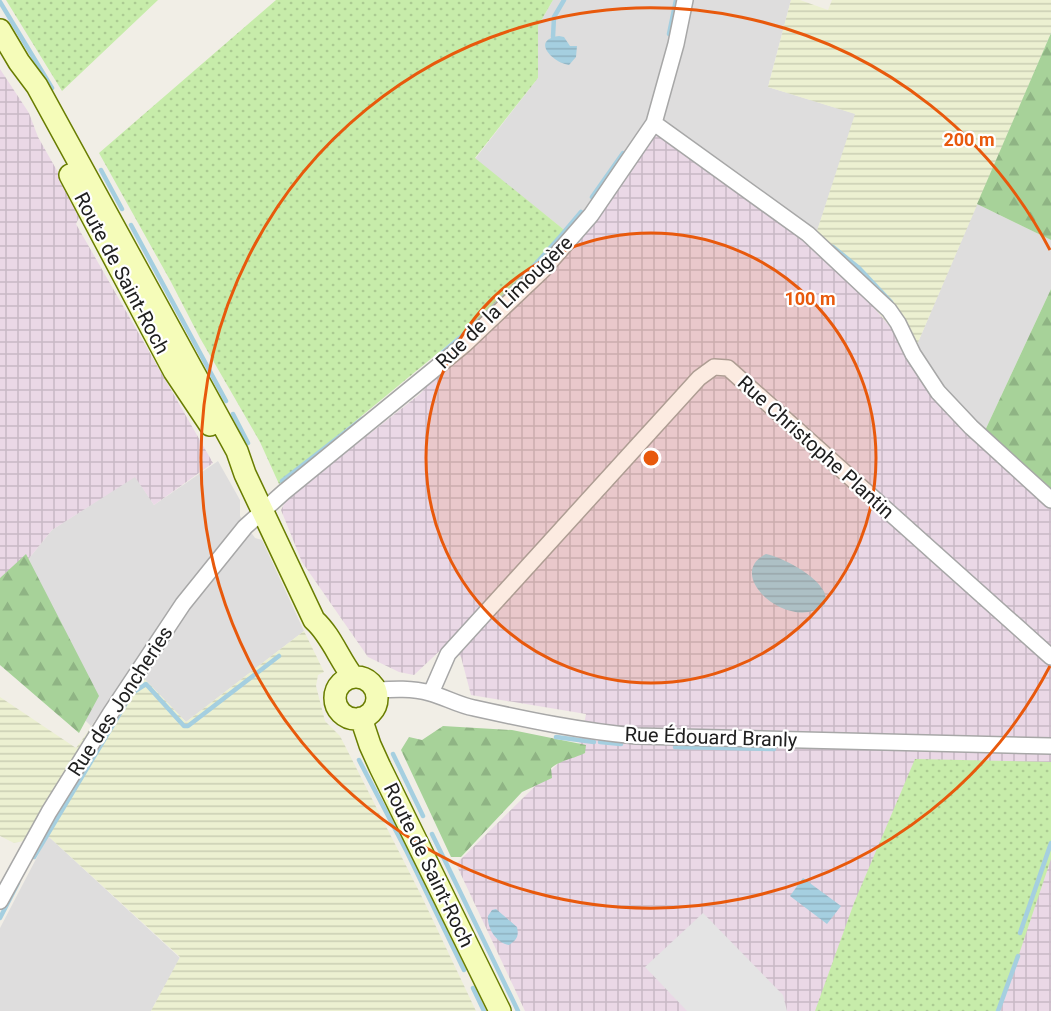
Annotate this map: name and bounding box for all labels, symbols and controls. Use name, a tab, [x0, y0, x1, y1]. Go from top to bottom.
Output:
text: 200 m	[943, 129, 995, 150]
street label: Route de Saint-Roch	[69, 188, 175, 358]
street label: Rue de la Limougère	[431, 230, 577, 374]
text: 100 m	[784, 288, 836, 309]
street label: Rue Christophe Plantin	[733, 370, 899, 524]
centre of rings	[641, 448, 661, 468]
street label: Rue des Joncheries	[62, 621, 178, 781]
street label: Rue Édouard Branly	[624, 722, 798, 752]
street label: Route de Saint-Roch	[379, 779, 479, 951]

